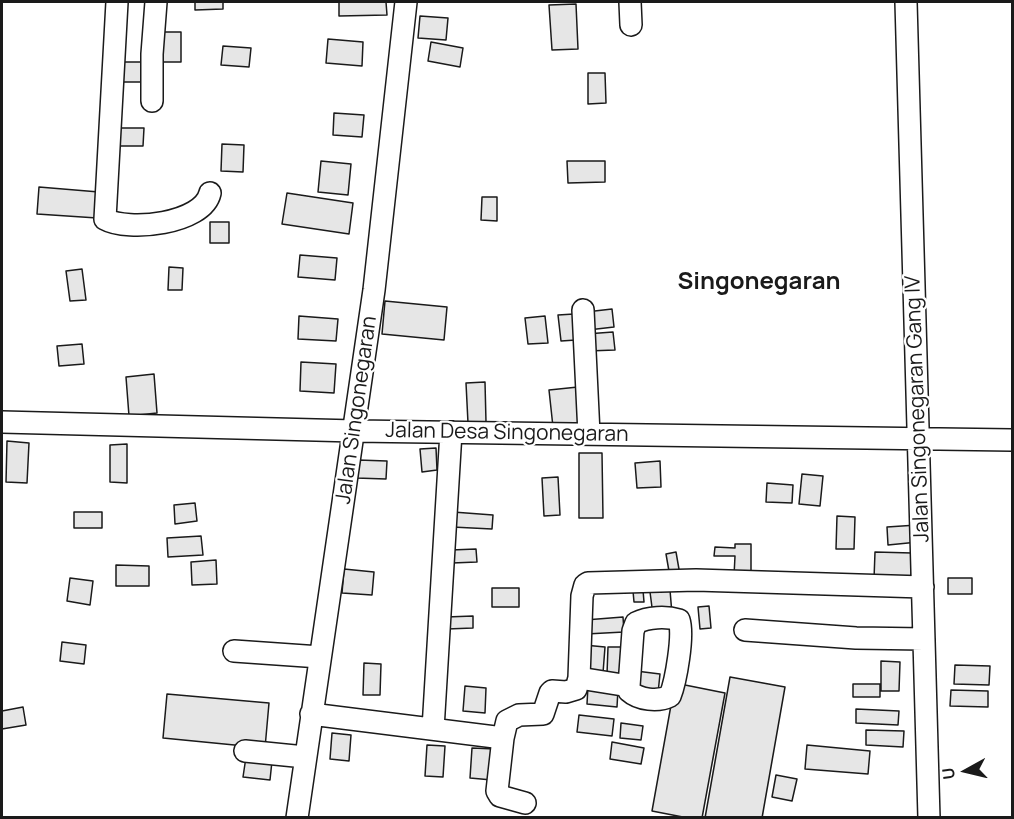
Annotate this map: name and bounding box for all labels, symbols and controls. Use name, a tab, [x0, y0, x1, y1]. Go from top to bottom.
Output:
district label: Singonegaran	[677, 268, 841, 296]
street label: Jalan Singonegaran Gang IV	[901, 275, 935, 543]
street label: Jalan Singonegaran	[331, 314, 383, 506]
street label: Jalan Desa Singonegaran	[385, 418, 629, 448]
north arrow	[936, 741, 996, 801]
text: U	[936, 766, 960, 781]

